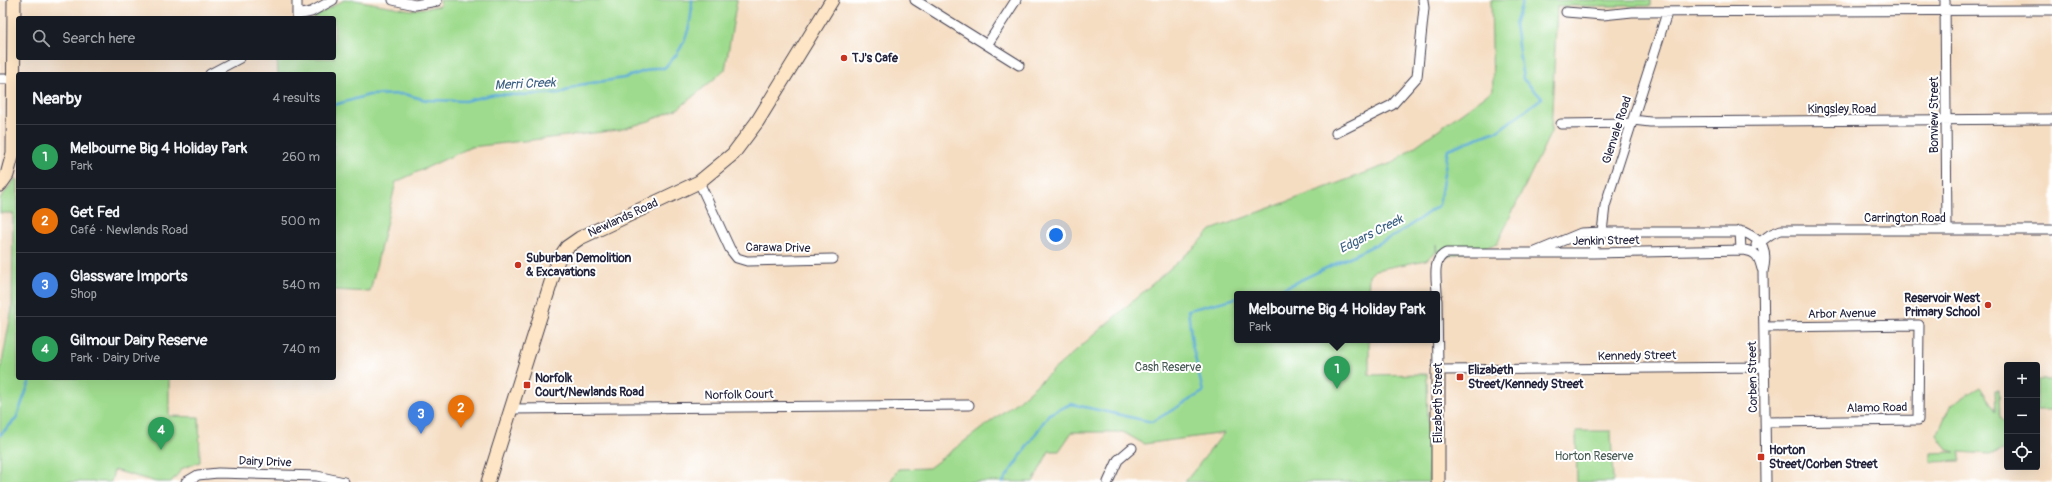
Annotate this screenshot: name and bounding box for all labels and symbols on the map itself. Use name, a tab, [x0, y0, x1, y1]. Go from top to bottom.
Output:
place label: TJ's Cafe	[851, 51, 899, 66]
marker: TJ's Cafe	[839, 53, 849, 63]
water label: Merri Creek	[494, 74, 557, 94]
street label: Bonview Street	[1927, 77, 1942, 153]
street label: Glenvale Road	[1599, 94, 1635, 166]
street label: Kingsley Road	[1808, 102, 1877, 117]
street label: Newlands Road	[586, 195, 661, 241]
water label: Edgars Creek	[1336, 210, 1407, 257]
street label: Carrington Road	[1864, 211, 1946, 226]
your location	[1046, 225, 1066, 245]
street label: Jenkin Street	[1572, 233, 1640, 249]
street label: Carawa Drive	[745, 240, 811, 256]
place label: Suburban Demolition & Excavations	[526, 251, 631, 280]
marker: Suburban Demolition & Excavations	[513, 260, 523, 270]
place label: Reservoir West Primary School	[1904, 291, 1981, 320]
marker: Reservoir West Primary School	[1983, 300, 1993, 310]
street label: Arbor Avenue	[1808, 306, 1876, 322]
street label: Corben Street	[1745, 341, 1761, 413]
street label: Kennedy Street	[1598, 348, 1677, 364]
pin: 1	[1324, 356, 1350, 389]
park label: Cash Reserve	[1135, 360, 1201, 375]
street label: Elizabeth Street	[1431, 363, 1446, 443]
place label: Elizabeth Street/Kennedy Street	[1468, 363, 1585, 392]
place label: Norfolk Court/Newlands Road	[535, 371, 644, 400]
marker: Elizabeth Street/Kennedy Street	[1455, 372, 1465, 382]
marker: Norfolk Court/Newlands Road	[522, 380, 532, 390]
street label: Norfolk Court	[704, 387, 774, 403]
pin: 2	[448, 395, 474, 428]
street label: Alamo Road	[1846, 400, 1908, 416]
pin: 3	[408, 401, 434, 434]
pin: 4	[148, 417, 174, 450]
place label: Horton Street/Corben Street	[1769, 443, 1879, 472]
park label: Horton Reserve	[1555, 449, 1633, 464]
marker: Horton Street/Corben Street	[1756, 452, 1766, 462]
street label: Dairy Drive	[238, 454, 292, 470]

